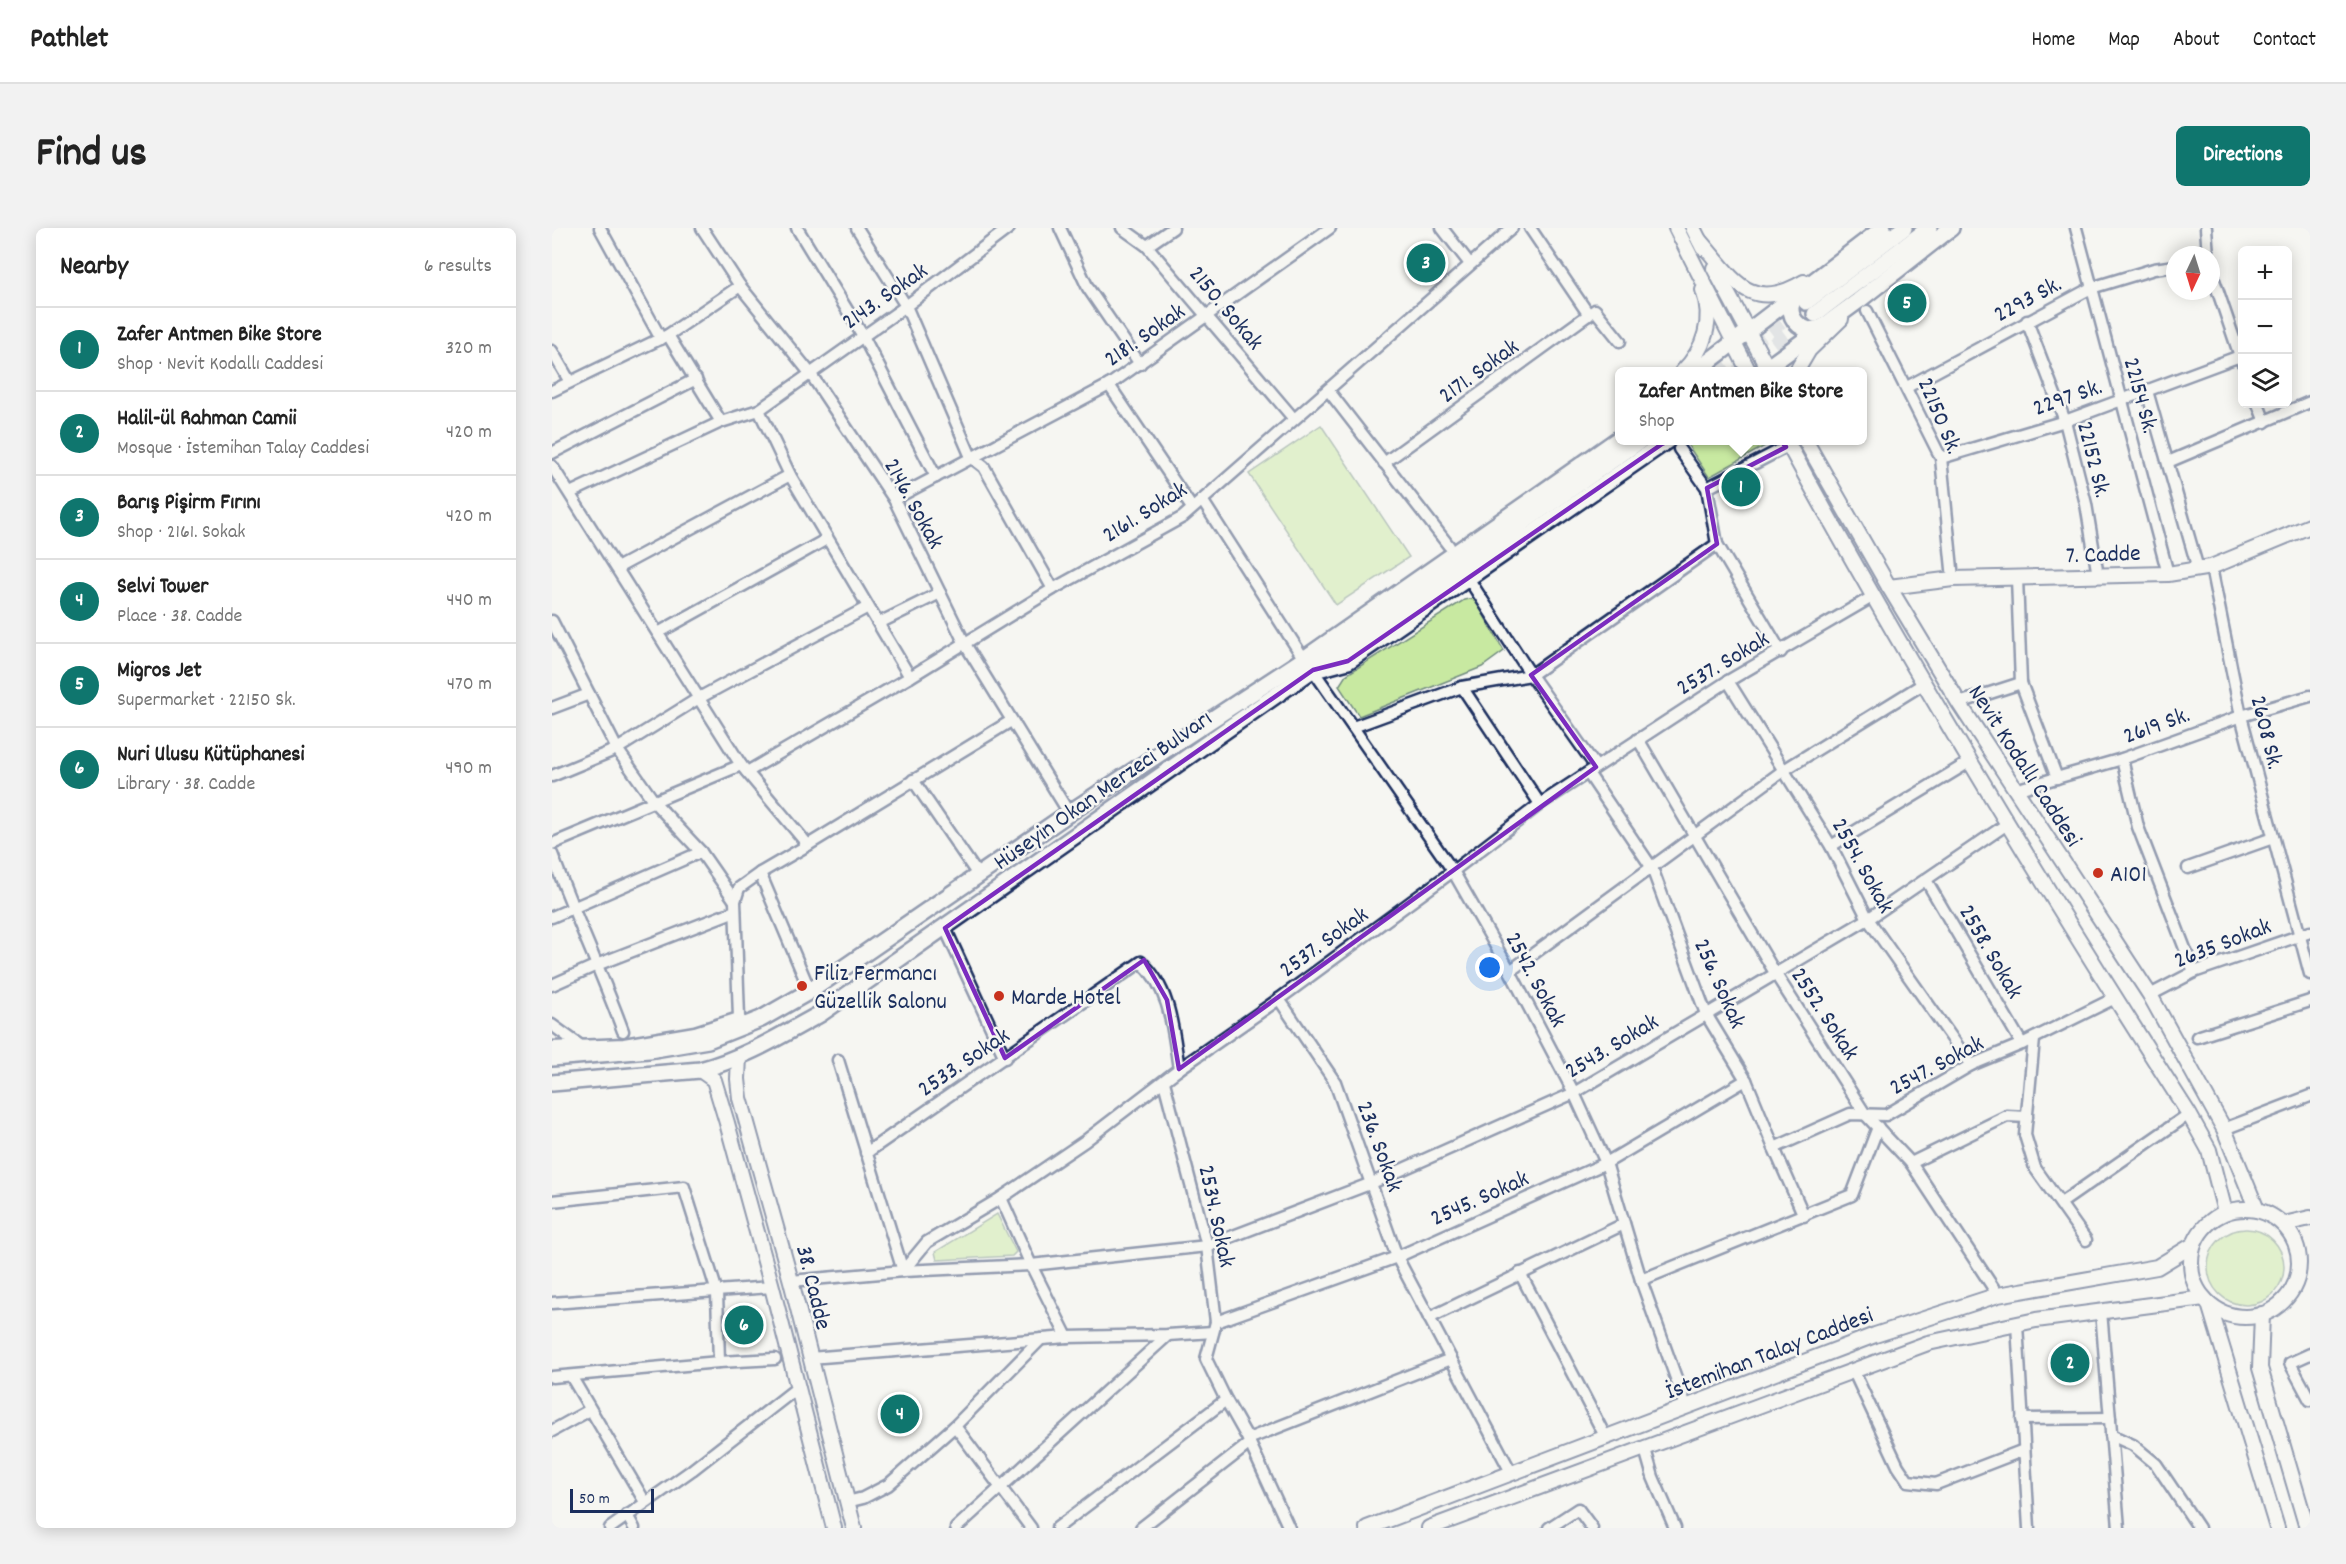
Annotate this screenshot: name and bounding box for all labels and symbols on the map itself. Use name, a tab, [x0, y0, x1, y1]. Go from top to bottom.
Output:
pin: 3	[1406, 240, 1446, 285]
north arrow	[2166, 246, 2220, 300]
street label: 2143. Sokak	[836, 255, 936, 340]
street label: 2150. Sokak	[1179, 259, 1270, 359]
street label: 2293 Sk.	[1988, 269, 2068, 333]
pin: 5	[1888, 280, 1926, 326]
street label: 2181. Sokak	[1098, 296, 1193, 377]
street label: 2171. Sokak	[1433, 332, 1527, 413]
street label: 22154 Sk.	[2113, 354, 2166, 437]
street label: 2297 Sk.	[2029, 371, 2107, 426]
street label: 22150 Sk.	[1907, 373, 1970, 460]
street label: 22152 Sk.	[2066, 418, 2118, 502]
street label: 2146. Sokak	[873, 453, 951, 556]
pin: 1	[1722, 464, 1760, 510]
street label: 2161. Sokak	[1097, 474, 1195, 553]
street label: 7. Cadde	[2065, 538, 2141, 574]
street label: 2537. Sokak	[1671, 623, 1777, 706]
street label: Nevit Kodallı Caddesi	[1958, 679, 2089, 855]
street label: 2608 Sk.	[2240, 692, 2291, 773]
street label: 2619 Sk.	[2119, 699, 2195, 754]
street label: Hüseyin Okan Merzeci Bulvarı	[987, 703, 1220, 880]
street label: 2554. Sokak	[1821, 813, 1902, 920]
place label: A101	[2110, 859, 2147, 893]
marker: A101	[2091, 866, 2105, 880]
street label: 2537. Sokak	[1273, 899, 1376, 987]
street label: 2558. Sokak	[1949, 899, 2030, 1006]
street label: 2635 Sokak	[2170, 911, 2277, 979]
street label: 2542. Sokak	[1495, 927, 1574, 1034]
street label: 256. Sokak	[1683, 934, 1753, 1035]
your location	[1475, 953, 1504, 982]
place label: Filiz Fermancı Güzellik Salonu	[814, 958, 947, 1020]
street label: 2552. Sokak	[1781, 961, 1866, 1068]
marker: Filiz Fermancı Güzellik Salonu	[795, 979, 809, 993]
place label: Marde Hotel	[1011, 982, 1121, 1016]
marker: Marde Hotel	[992, 989, 1006, 1003]
street label: 2543. Sokak	[1559, 1006, 1666, 1089]
street label: 2533. Sokak	[912, 1020, 1018, 1107]
street label: 2547. Sokak	[1884, 1028, 1991, 1106]
street label: 236. Sokak	[1346, 1097, 1410, 1197]
street label: 2534. Sokak	[1188, 1162, 1242, 1271]
street label: 2545. Sokak	[1426, 1163, 1535, 1236]
street label: 38. Cadde	[785, 1242, 839, 1334]
street label: İstemihan Talay Caddesi	[1661, 1300, 1879, 1410]
pin: 6	[724, 1302, 764, 1348]
pin: 2	[2050, 1340, 2090, 1386]
pin: 4	[880, 1392, 920, 1436]
scale bar	[570, 1486, 654, 1514]

